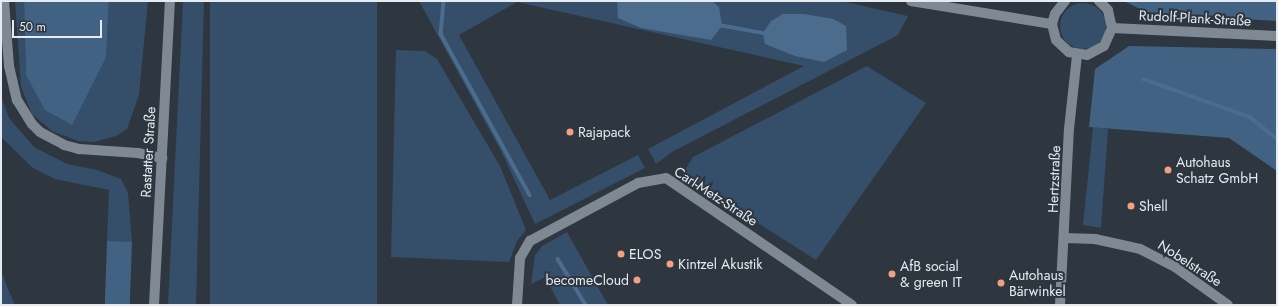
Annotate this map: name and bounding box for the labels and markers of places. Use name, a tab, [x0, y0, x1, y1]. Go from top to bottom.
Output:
place label: Rajapack	[578, 124, 630, 140]
marker: Rajapack	[565, 127, 575, 137]
place label: Autohaus Schatz GmbH	[1176, 154, 1258, 186]
marker: Autohaus Schatz GmbH	[1163, 165, 1173, 175]
place label: Shell	[1139, 198, 1168, 214]
marker: Shell	[1126, 201, 1136, 211]
place label: ELOS	[629, 246, 661, 262]
marker: ELOS	[616, 249, 626, 259]
place label: Kintzel Akustik	[678, 256, 763, 272]
place label: AfB social & green IT	[900, 258, 962, 290]
marker: Kintzel Akustik	[665, 259, 675, 269]
place label: Autohaus Bärwinkel	[1009, 267, 1066, 300]
marker: AfB social & green IT	[887, 269, 897, 279]
place label: becomeCloud	[546, 272, 629, 288]
marker: becomeCloud	[632, 275, 642, 285]
marker: Autohaus Bärwinkel	[996, 278, 1006, 288]

